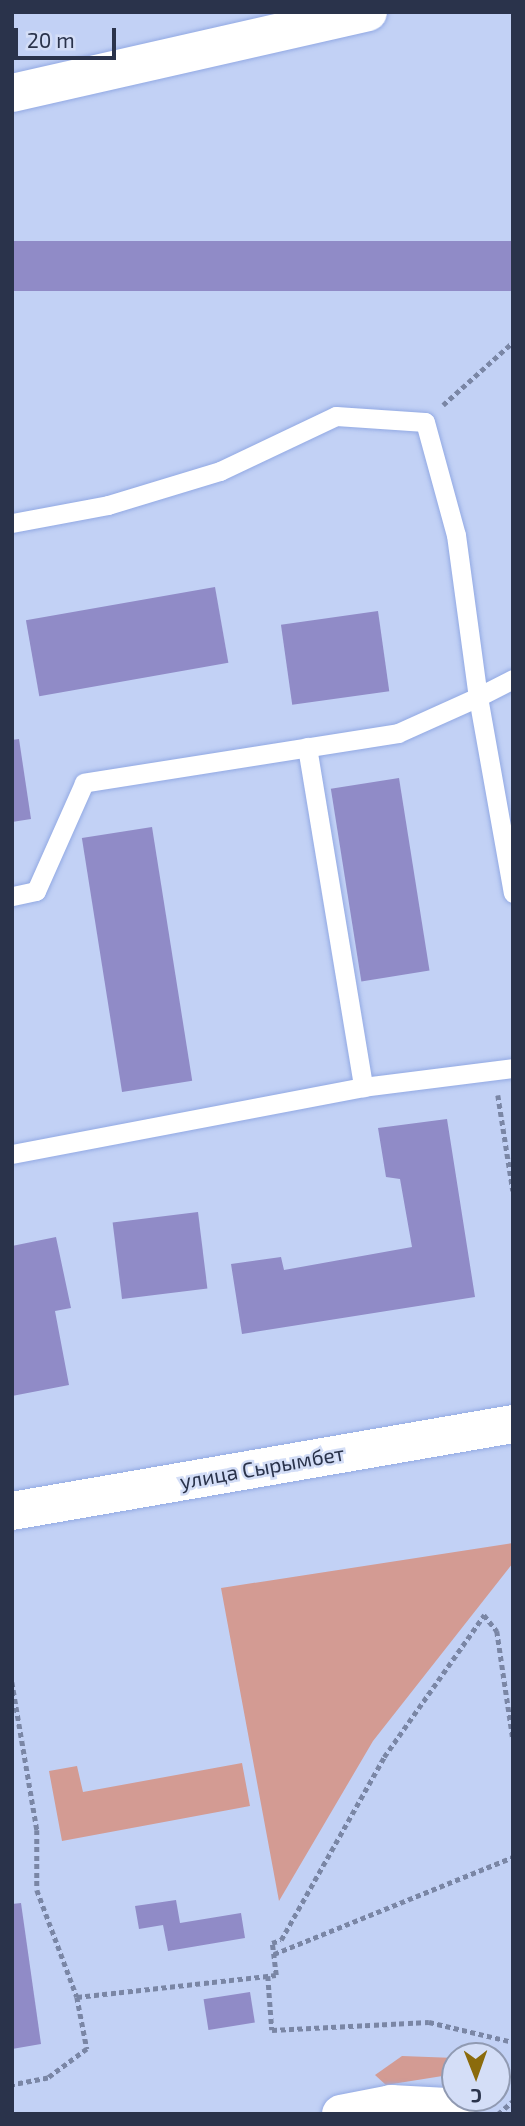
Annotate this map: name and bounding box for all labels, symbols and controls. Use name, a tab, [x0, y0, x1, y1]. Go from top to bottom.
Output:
scale bar	[18, 14, 119, 58]
text: 20 m	[27, 27, 75, 52]
street label: улица Сырымбет	[178, 1440, 346, 1494]
north arrow	[441, 2042, 511, 2112]
text: С	[471, 2085, 482, 2108]

